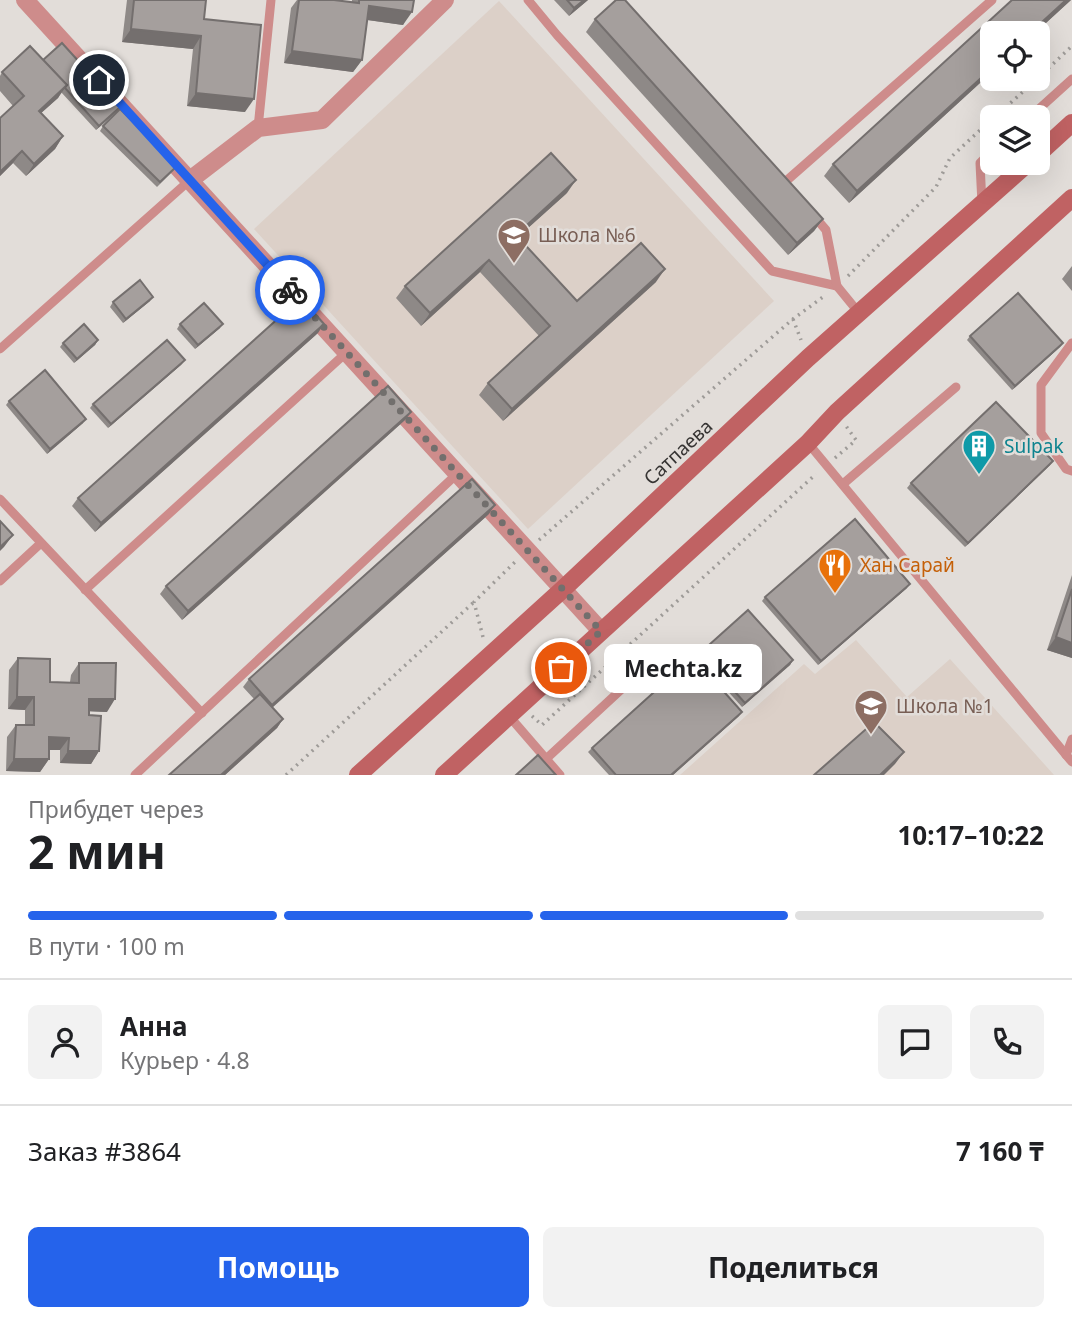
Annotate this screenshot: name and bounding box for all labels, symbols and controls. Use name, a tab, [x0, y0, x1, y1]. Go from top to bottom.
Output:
map controls	[980, 21, 1050, 175]
button: locate	[980, 21, 1050, 91]
pin	[69, 50, 129, 110]
icon: home	[80, 61, 118, 99]
button: layers	[980, 105, 1050, 175]
school or university icon: Школа №6	[495, 216, 533, 265]
place label: Школа №6	[538, 222, 636, 248]
courier	[255, 255, 325, 325]
icon: bike	[271, 271, 309, 309]
street label: Сатпаева	[638, 413, 718, 491]
building icon: Sulpak	[960, 427, 998, 476]
place label: Sulpak	[1004, 433, 1064, 459]
restaurant icon: Хан Сарай	[816, 546, 854, 595]
place label: Хан Сарай	[860, 552, 955, 578]
pin	[531, 638, 591, 698]
callout: Mechta.kz	[603, 644, 760, 692]
icon: bag	[542, 649, 580, 687]
text: Mechta.kz	[624, 652, 742, 684]
school or university icon: Школа №1	[852, 687, 890, 736]
place label: Школа №1	[896, 693, 994, 719]
text: Прибудет через	[28, 793, 204, 825]
text: 10:17–10:22	[897, 817, 1044, 853]
text: 2 мин	[28, 820, 166, 882]
text: В пути · 100 m	[28, 930, 185, 962]
button: person	[28, 1005, 102, 1079]
button: chat	[878, 1005, 952, 1079]
button: phone	[970, 1005, 1044, 1079]
text: Анна	[120, 1008, 188, 1044]
text: Курьер · 4.8	[120, 1044, 250, 1076]
text: Заказ #3864	[28, 1133, 181, 1169]
text: 7 160 ₸	[956, 1133, 1044, 1169]
button: Помощь	[28, 1227, 529, 1307]
button: Поделиться	[543, 1227, 1044, 1307]

